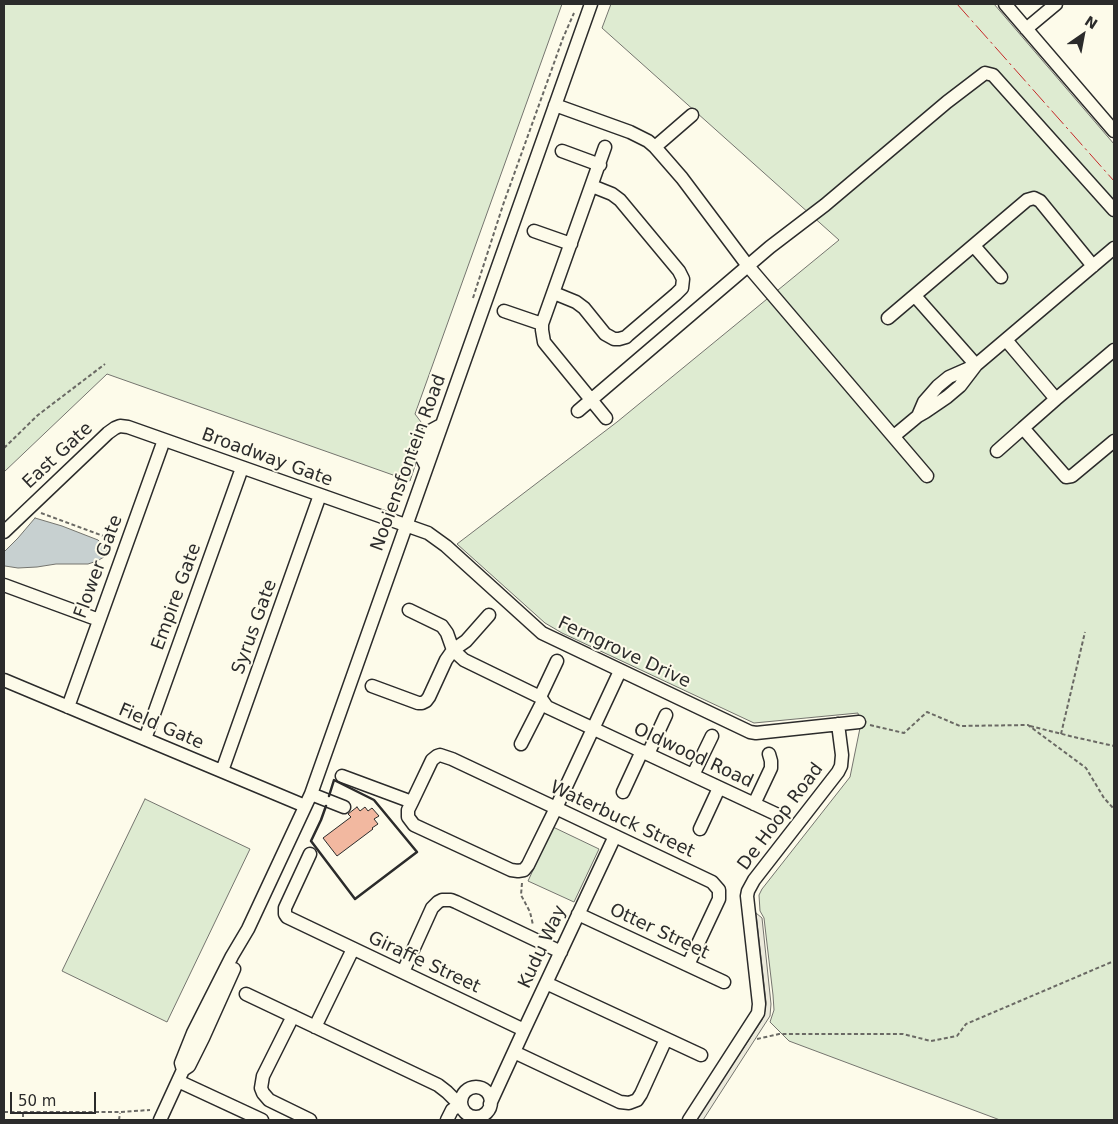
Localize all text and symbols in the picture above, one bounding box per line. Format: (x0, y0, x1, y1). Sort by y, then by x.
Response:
north arrow (1058, 10, 1108, 60)
text: N (1082, 13, 1100, 32)
street label: Nooiensfontein Road (367, 372, 451, 554)
street label: East Gate (19, 418, 97, 494)
street label: Broadway Gate (198, 424, 336, 492)
street label: Flower Gate (70, 512, 128, 622)
street label: Empire Gate (148, 541, 206, 653)
street label: Syrus Gate (228, 577, 282, 677)
street label: Ferngrove Drive (554, 613, 694, 693)
street label: Field Gate (115, 699, 207, 755)
street label: Oldwood Road (630, 719, 756, 793)
street label: De Hoop Road (734, 759, 828, 875)
street label: Waterbuck Street (546, 777, 698, 863)
street label: Otter Street (606, 900, 712, 964)
street label: Kudu Way (514, 902, 572, 992)
street label: Giraffe Street (364, 928, 484, 998)
scale bar (12, 1082, 99, 1114)
text: 50 m (18, 1092, 56, 1110)

